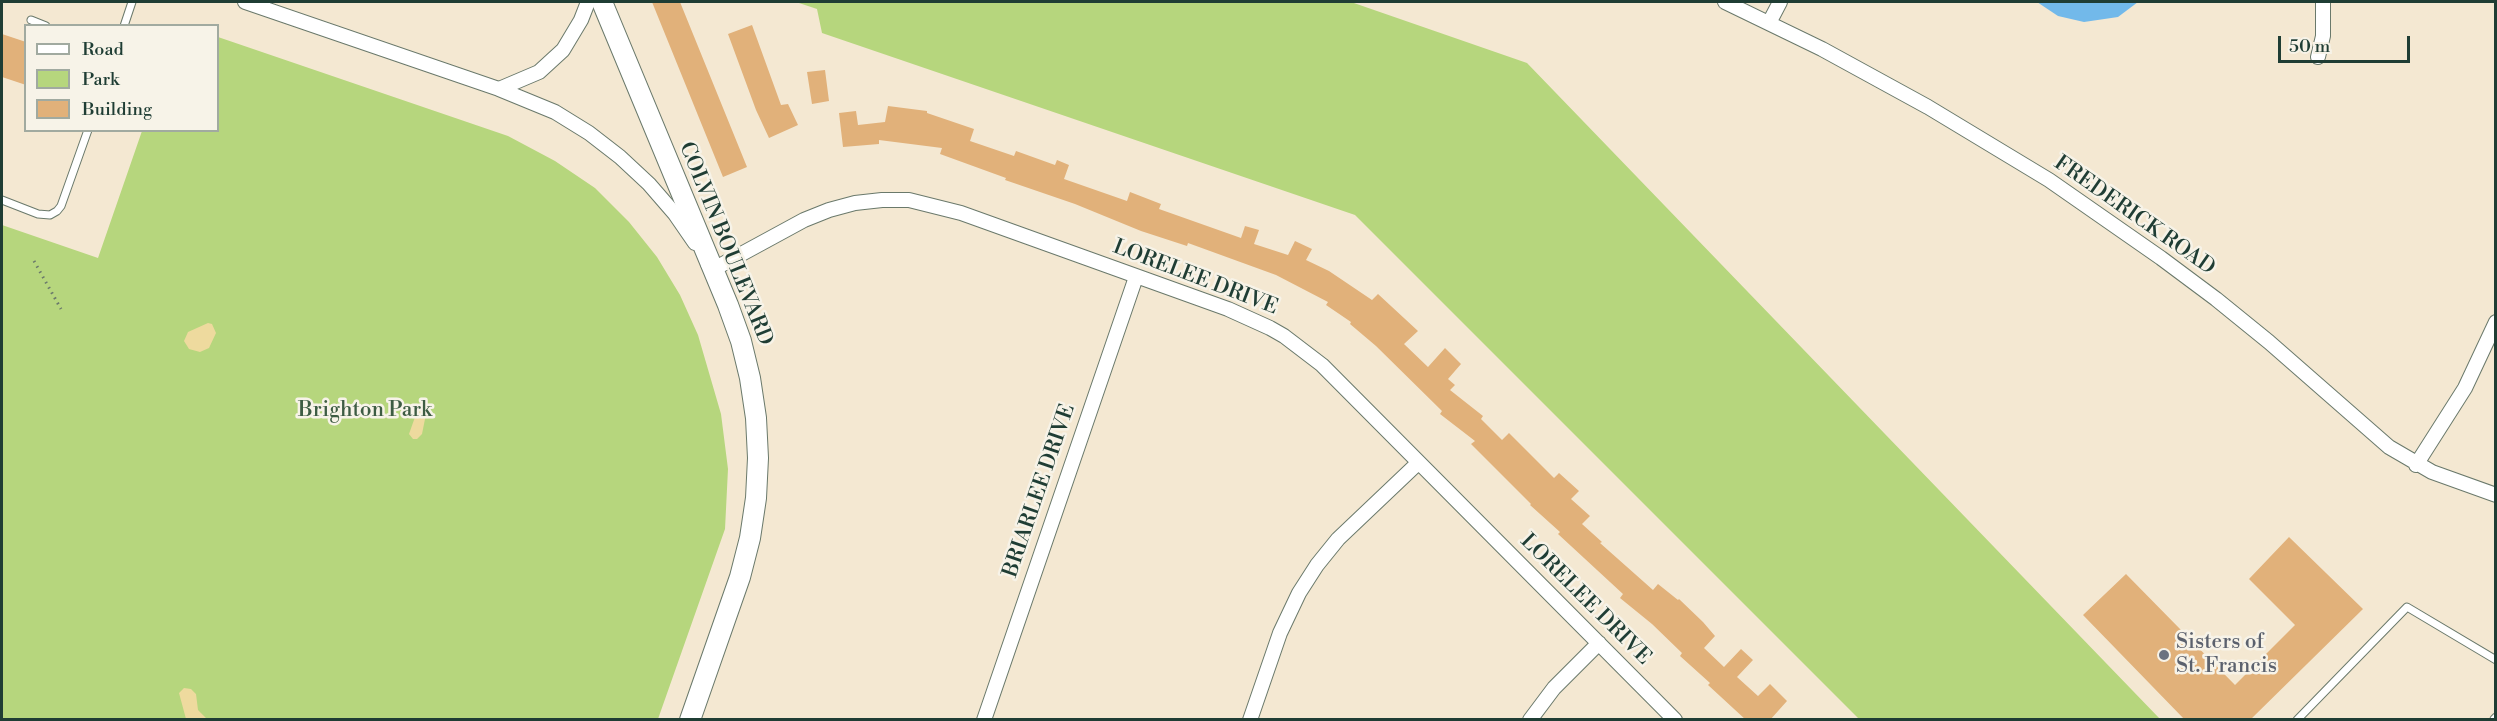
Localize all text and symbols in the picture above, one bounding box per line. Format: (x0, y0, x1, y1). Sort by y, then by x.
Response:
legend (24, 24, 219, 132)
scale bar (2281, 24, 2413, 62)
text: 50 m (2289, 35, 2330, 58)
text: Road (82, 38, 124, 61)
text: Park (82, 68, 119, 91)
text: Building (82, 98, 152, 121)
street label: COLVIN BOULEVARD (673, 139, 777, 349)
street label: FREDERICK ROAD (2049, 151, 2219, 281)
street label: LORELEE DRIVE (1109, 235, 1281, 321)
park label: Brighton Park (298, 398, 432, 424)
street label: BRIARLEE DRIVE (999, 401, 1081, 581)
street label: LORELEE DRIVE (1514, 529, 1656, 671)
place label: Sisters of St. Francis (2176, 630, 2277, 680)
marker: Sisters of St. Francis (2157, 648, 2171, 662)

